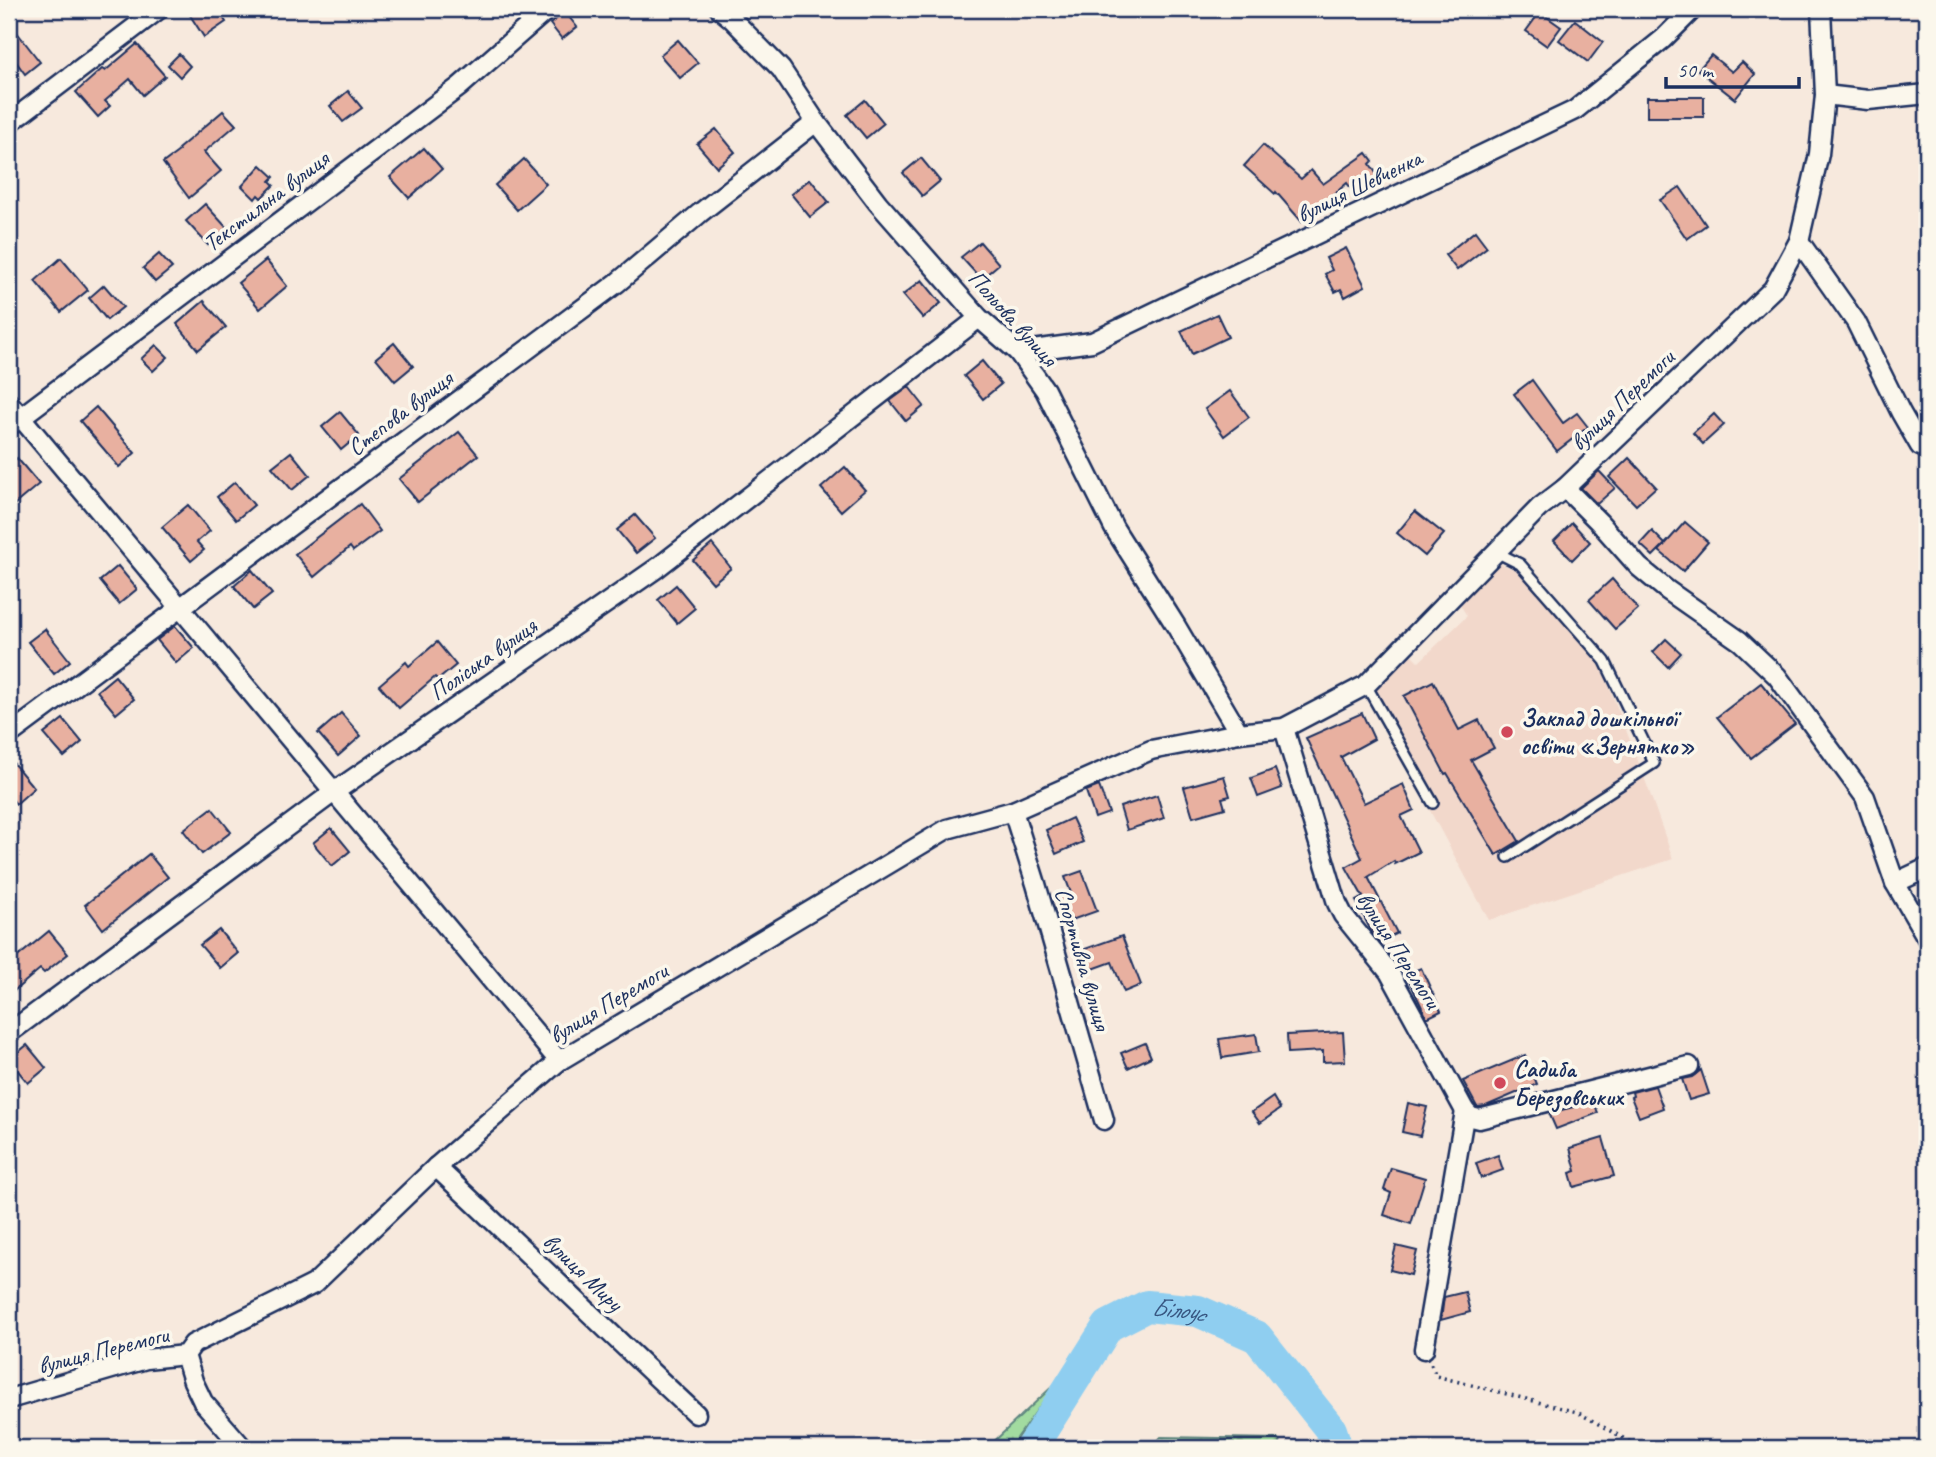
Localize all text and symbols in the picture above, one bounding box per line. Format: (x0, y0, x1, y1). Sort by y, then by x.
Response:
scale bar (1666, 46, 1800, 90)
text: 50 m (1677, 57, 1715, 83)
street label: вулиця Шевченка (1291, 142, 1428, 229)
street label: Текстильна вулиця (197, 143, 336, 258)
street label: Польова вулиця (962, 263, 1065, 374)
street label: вулиця Перемоги (1564, 341, 1682, 457)
street label: Степова вулиця (342, 363, 460, 462)
street label: Поліська вулиця (423, 610, 544, 707)
place label: Заклад дошкільної освіти «Зернятко» (1521, 703, 1695, 761)
marker: Заклад дошкільної освіти «Зернятко» (1499, 724, 1515, 740)
street label: Спортивна вулиця (1048, 884, 1118, 1035)
street label: вулиця Перемоги (1350, 886, 1449, 1016)
street label: вулиця Перемоги (543, 955, 675, 1050)
place label: Садиба Березовських (1514, 1054, 1624, 1113)
marker: Садиба Березовських (1492, 1075, 1508, 1091)
street label: вулиця Миру (537, 1227, 631, 1319)
water label: Білоус (1150, 1290, 1214, 1330)
street label: вулиця Перемоги (35, 1319, 173, 1381)

